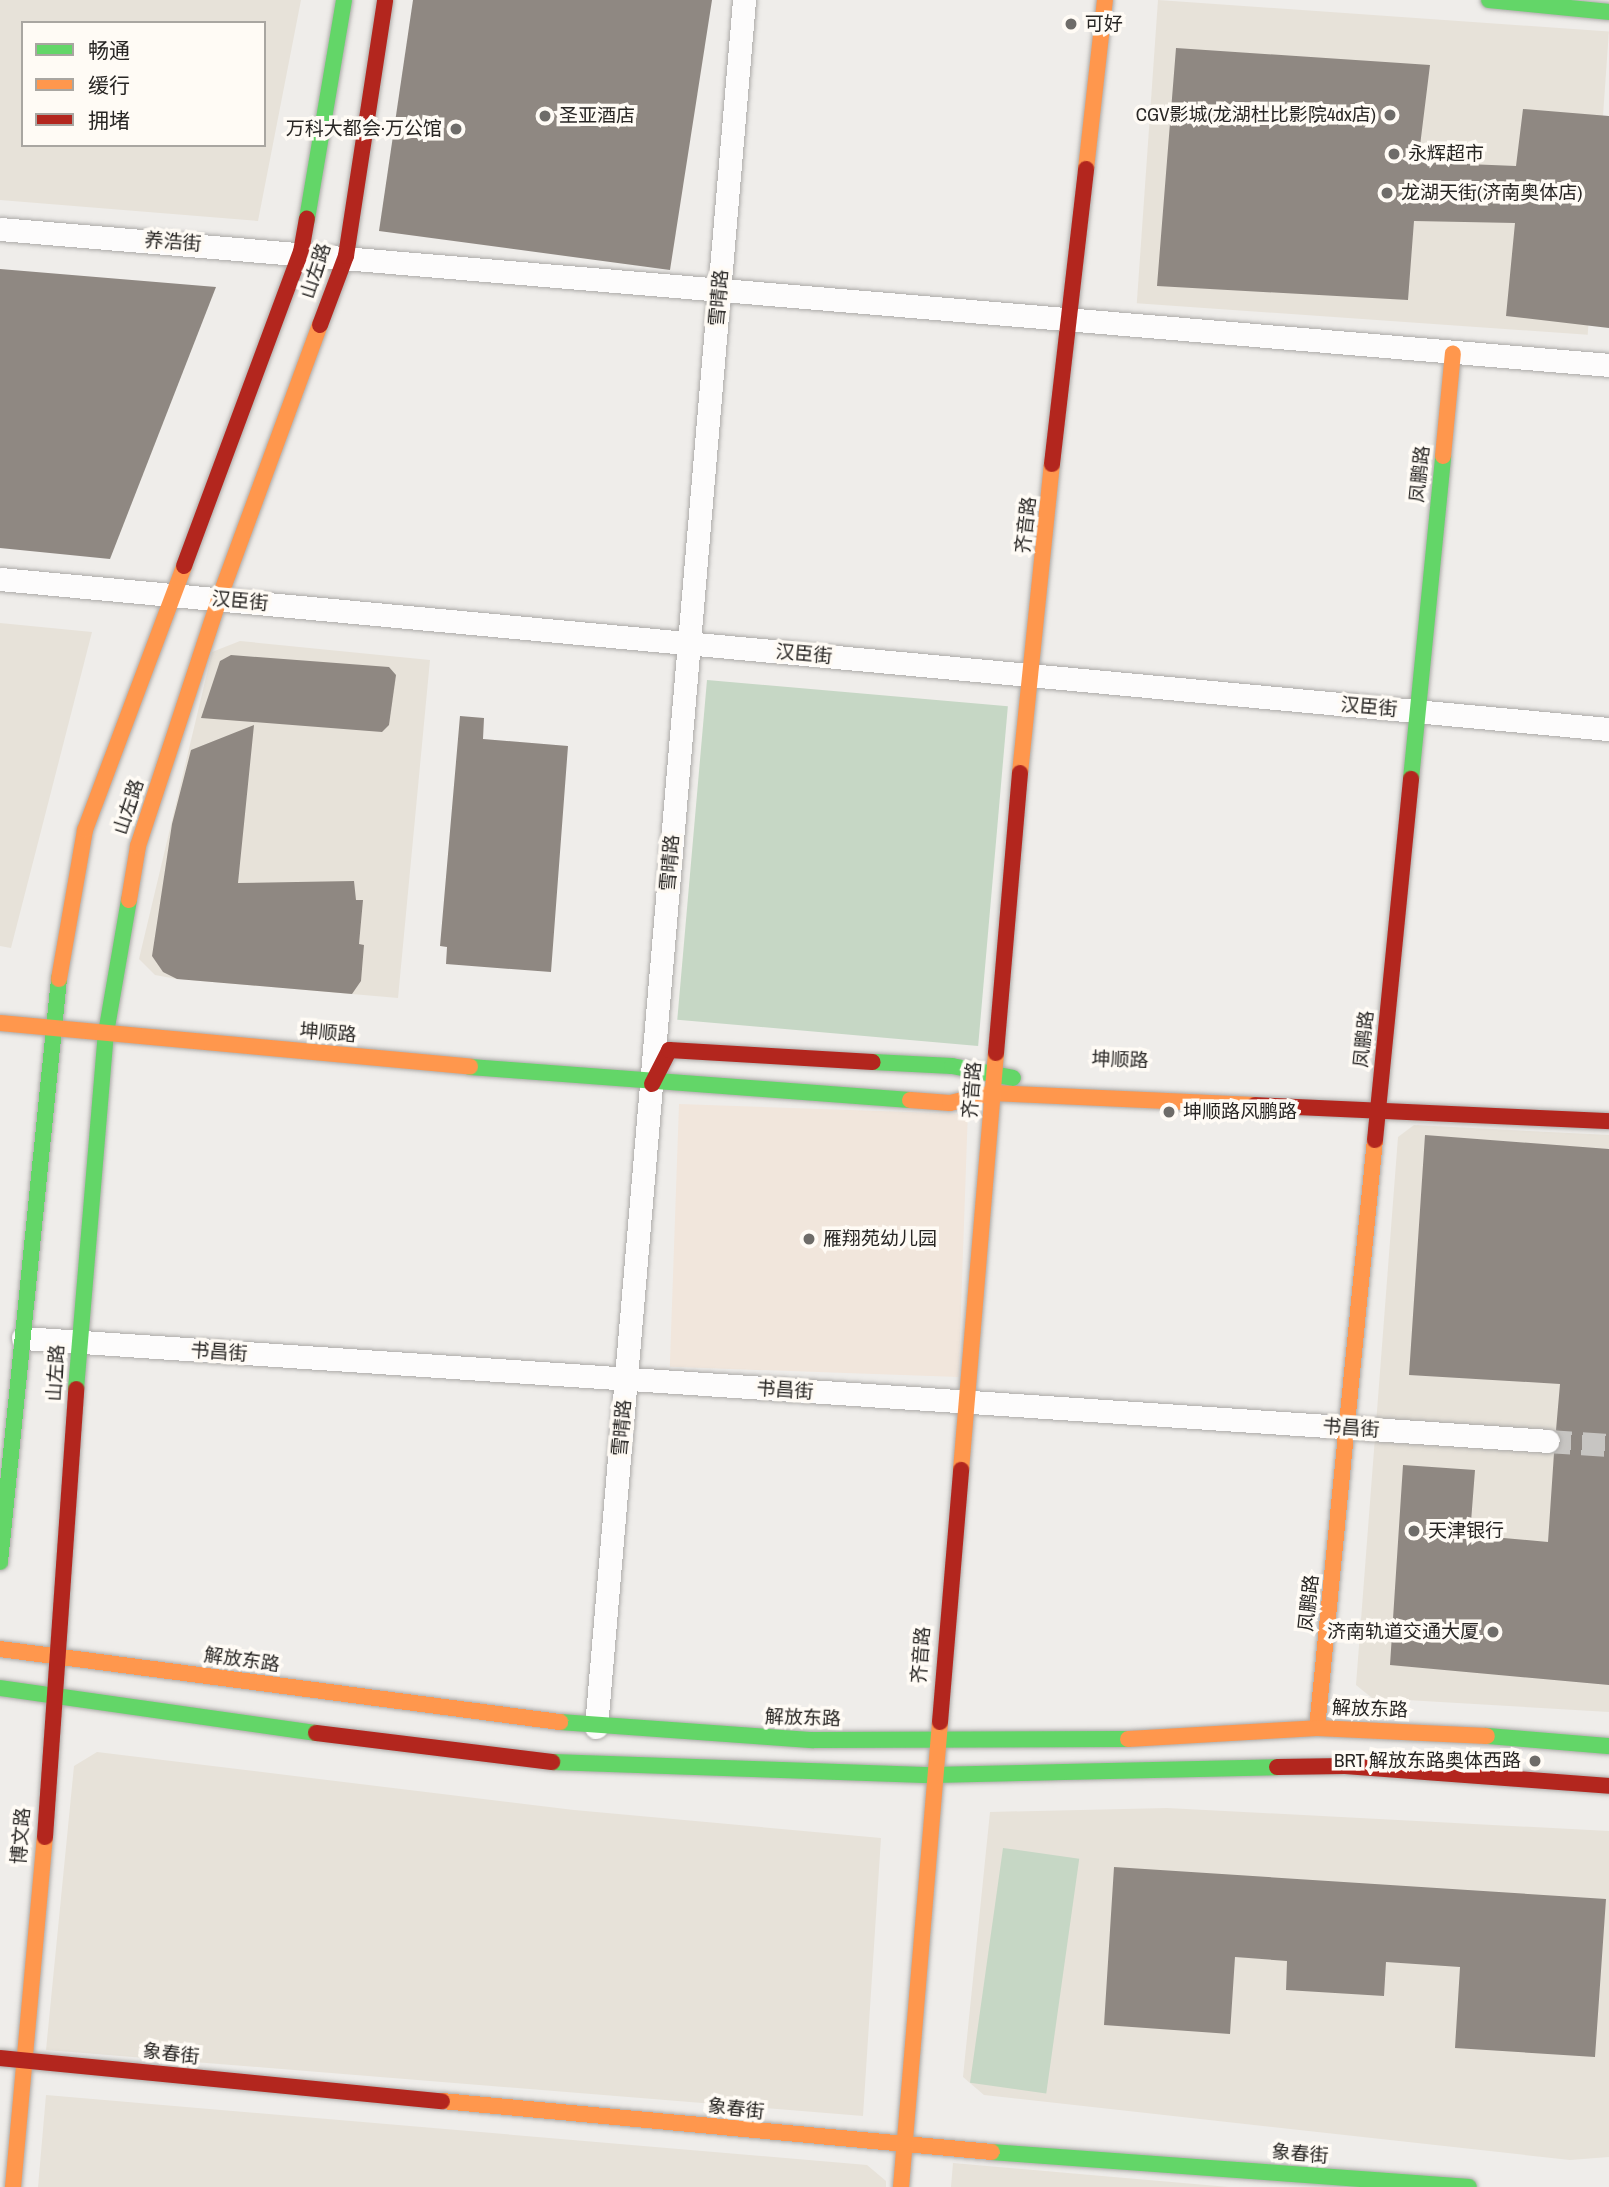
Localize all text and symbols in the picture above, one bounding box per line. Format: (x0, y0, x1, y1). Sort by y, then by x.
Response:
place label: 可好 (1085, 13, 1123, 35)
marker: 可好 (1063, 16, 1079, 32)
legend (21, 21, 266, 147)
text: 畅通 (88, 36, 130, 65)
text: 缓行 (88, 71, 130, 100)
place label: CGV影城(龙湖杜比影院4dx店) (1136, 104, 1376, 126)
place label: 圣亚酒店 (559, 105, 635, 127)
text: 拥堵 (88, 106, 130, 135)
marker: CGV影城(龙湖杜比影院4dx店) (1382, 107, 1398, 123)
marker: 圣亚酒店 (537, 108, 553, 124)
place label: 万科大都会·万公馆 (286, 118, 442, 140)
marker: 万科大都会·万公馆 (448, 121, 464, 137)
place label: 永辉超市 (1408, 143, 1484, 165)
marker: 永辉超市 (1386, 146, 1402, 162)
place label: 龙湖天街(济南奥体店) (1401, 182, 1582, 204)
marker: 龙湖天街(济南奥体店) (1379, 185, 1395, 201)
street label: 养浩街 (144, 229, 202, 255)
street label: 山左路 (296, 240, 336, 302)
street label: 雪晴路 (705, 269, 733, 327)
street label: 凤鹏路 (1406, 444, 1434, 504)
street label: 齐音路 (1011, 495, 1041, 555)
street label: 汉臣街 (211, 587, 269, 615)
street label: 汉臣街 (775, 640, 833, 668)
street label: 汉臣街 (1340, 693, 1398, 721)
street label: 山左路 (109, 776, 149, 838)
street label: 雪晴路 (656, 834, 684, 892)
street label: 凤鹏路 (1350, 1009, 1378, 1069)
street label: 坤顺路 (299, 1019, 357, 1047)
street label: 坤顺路 (1091, 1048, 1149, 1072)
street label: 齐音路 (958, 1061, 986, 1119)
place label: 坤顺路风鹏路 (1183, 1101, 1297, 1123)
marker: 坤顺路风鹏路 (1161, 1104, 1177, 1120)
place label: 雁翔苑幼儿园 (823, 1228, 937, 1250)
marker: 雁翔苑幼儿园 (801, 1231, 817, 1247)
street label: 书昌街 (190, 1339, 248, 1365)
street label: 山左路 (43, 1344, 69, 1402)
street label: 书昌街 (756, 1377, 814, 1403)
street label: 雪晴路 (608, 1399, 636, 1457)
street label: 书昌街 (1322, 1415, 1380, 1441)
place label: 天津银行 (1428, 1520, 1504, 1542)
marker: 天津银行 (1406, 1523, 1422, 1539)
street label: 凤鹏路 (1295, 1573, 1323, 1633)
place label: 济南轨道交通大厦 (1327, 1621, 1479, 1643)
marker: 济南轨道交通大厦 (1485, 1624, 1501, 1640)
street label: 齐音路 (907, 1626, 935, 1684)
street label: 解放东路 (203, 1643, 281, 1677)
street label: 解放东路 (1332, 1696, 1408, 1722)
street label: 解放东路 (765, 1705, 841, 1731)
place label: BRT 解放东路奥体西路 (1334, 1750, 1521, 1772)
marker: BRT 解放东路奥体西路 (1527, 1753, 1543, 1769)
street label: 博文路 (7, 1807, 35, 1865)
street label: 象春街 (141, 2040, 201, 2068)
street label: 象春街 (706, 2095, 766, 2123)
street label: 象春街 (1271, 2141, 1329, 2167)

